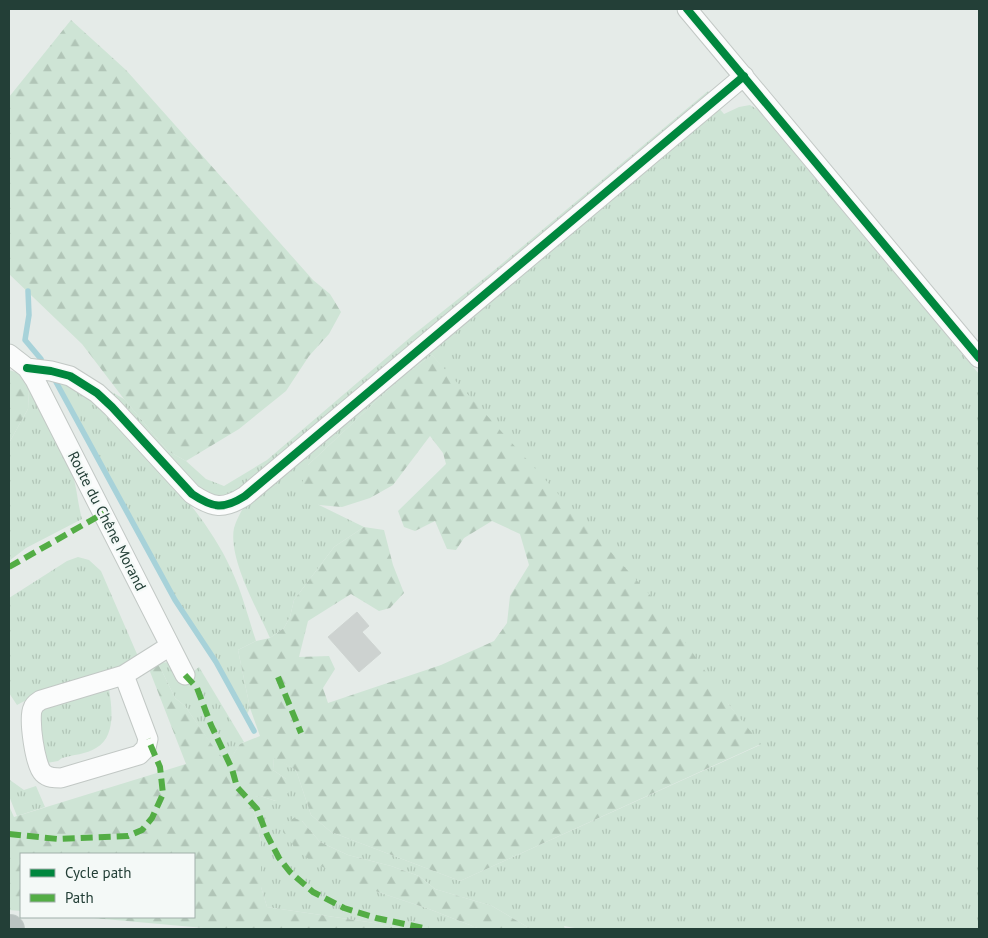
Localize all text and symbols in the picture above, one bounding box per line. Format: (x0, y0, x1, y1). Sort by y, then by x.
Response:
street label: Route du Chêne Morand (64, 448, 151, 594)
legend (20, 853, 195, 918)
text: Cycle path (65, 863, 131, 882)
text: Path (65, 888, 94, 907)

